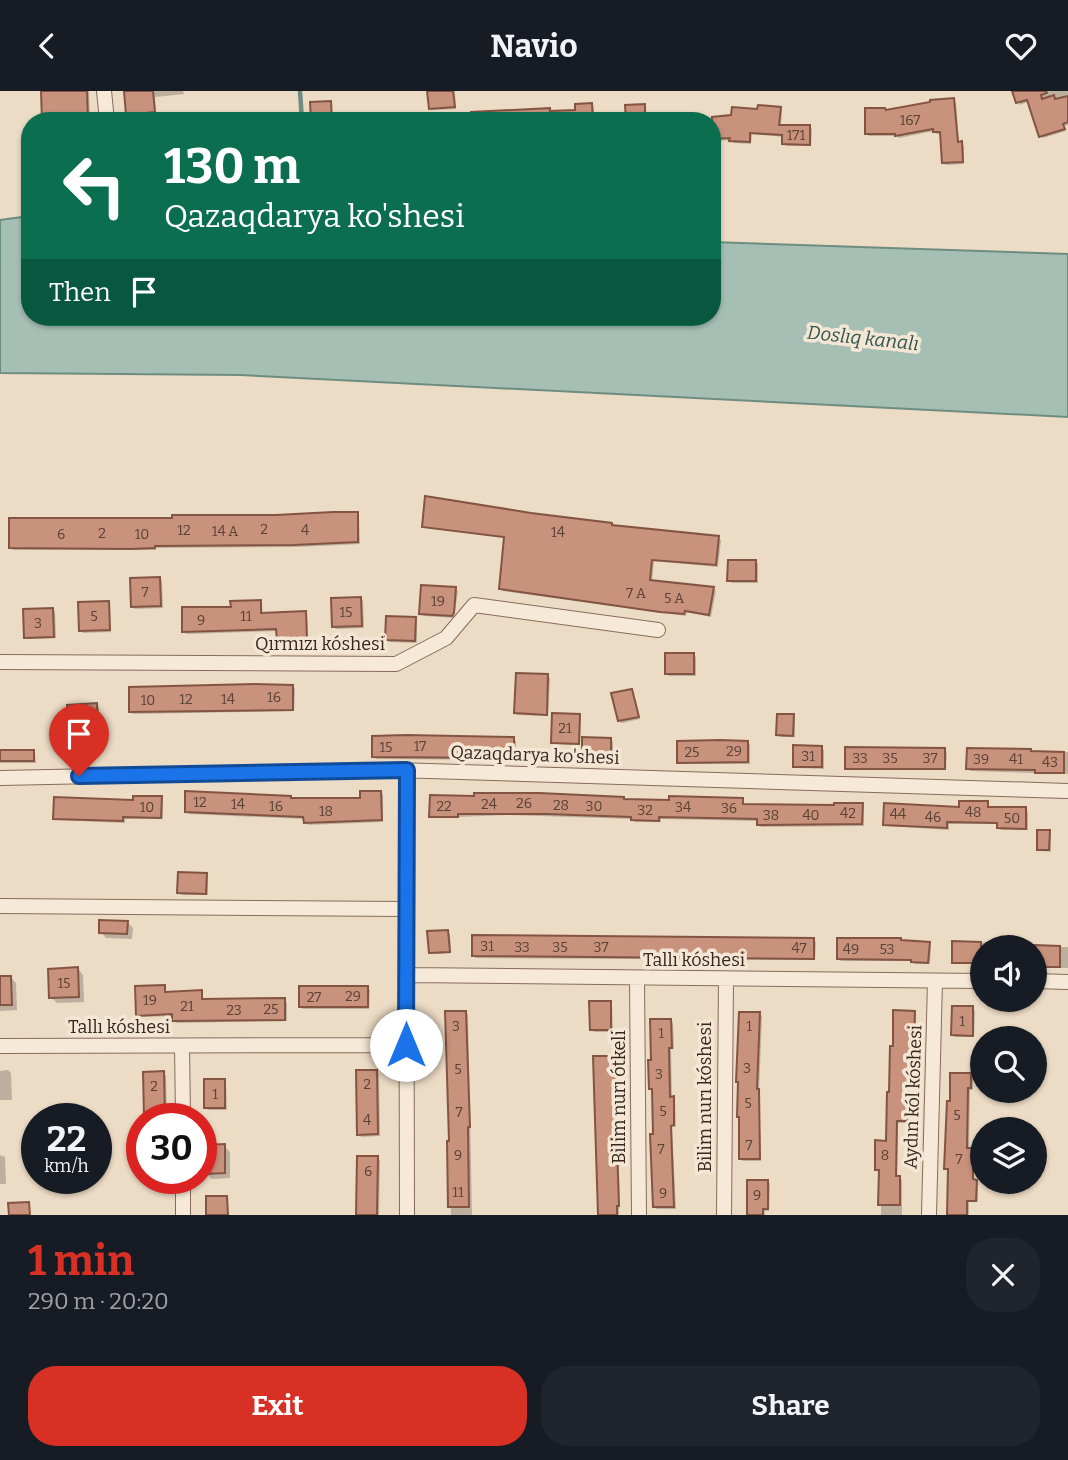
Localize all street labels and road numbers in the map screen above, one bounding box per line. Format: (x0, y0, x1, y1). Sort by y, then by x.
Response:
street label: Qırmızı kóshesi (255, 633, 385, 655)
street label: Qazaqdarya ko'shesi (450, 741, 620, 769)
street label: Tallı kóshesi (643, 949, 745, 971)
street label: Tallı kóshesi (68, 1016, 170, 1038)
street label: Bilim nurı kóshesi (694, 1022, 716, 1172)
street label: Aydın kól kóshesi (899, 1025, 927, 1169)
street label: Bilim nurı ótkeli (608, 1030, 630, 1164)

